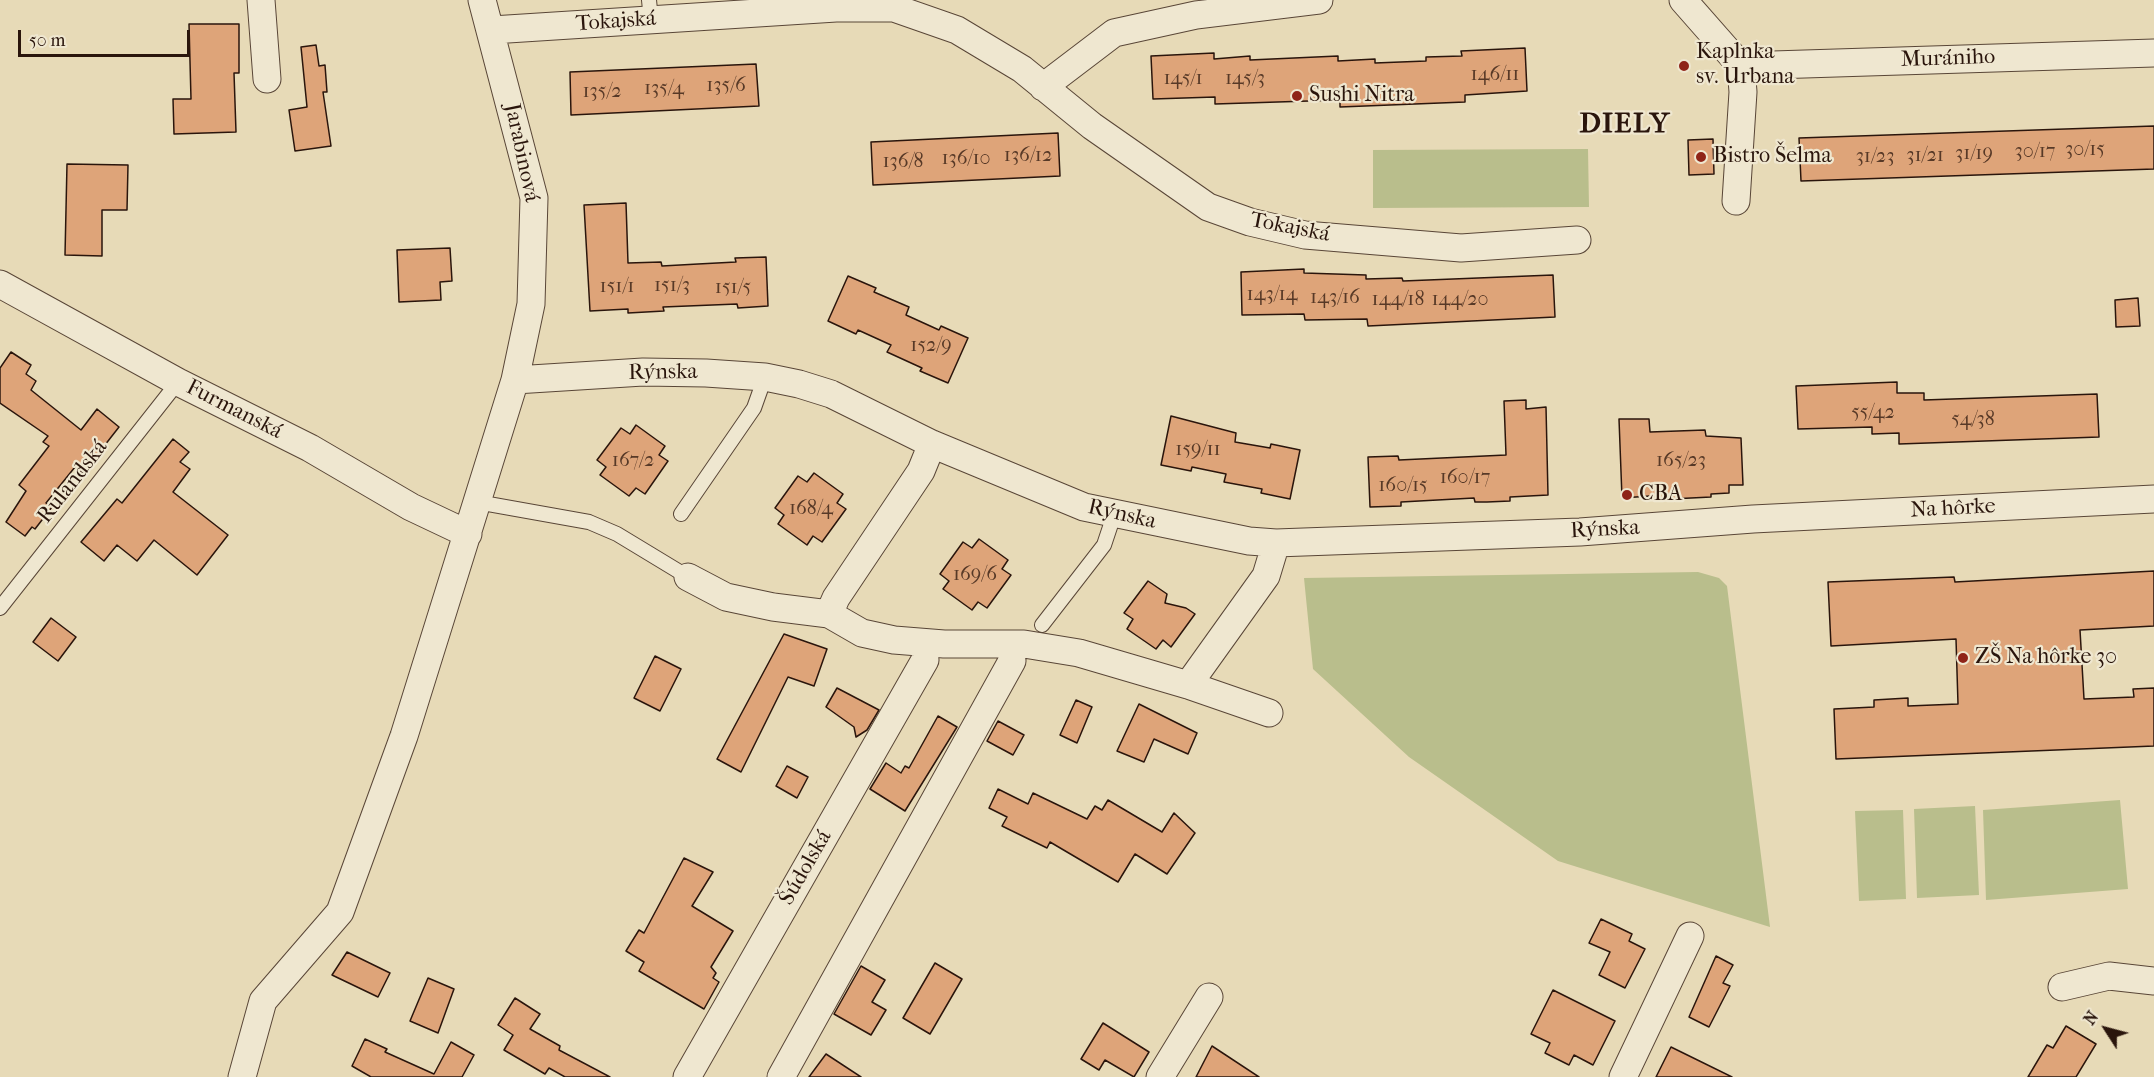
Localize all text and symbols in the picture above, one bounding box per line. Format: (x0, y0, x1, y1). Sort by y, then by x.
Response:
street label: Tokajská (575, 6, 657, 38)
scale bar (21, 18, 194, 56)
text: 50 m (29, 30, 65, 51)
place label: Kaplnka sv. Urbana (1696, 40, 1794, 92)
street label: Murániho (1900, 44, 1996, 74)
marker: Kaplnka sv. Urbana (1677, 59, 1691, 73)
house number: 146/11 (1471, 63, 1519, 87)
house number: 145/1 (1163, 67, 1203, 91)
house number: 145/3 (1225, 67, 1265, 91)
house number: 135/6 (706, 74, 746, 98)
house number: 135/4 (644, 77, 684, 101)
house number: 135/2 (582, 80, 622, 104)
place label: Sushi Nitra (1309, 83, 1415, 109)
marker: Sushi Nitra (1290, 89, 1304, 103)
street label: Jarabinová (498, 101, 544, 205)
district label: DIELY (1579, 108, 1671, 142)
house number: 30/15 (2065, 138, 2105, 162)
house number: 30/17 (2015, 140, 2055, 164)
house number: 31/19 (1955, 142, 1993, 166)
house number: 136/12 (1004, 144, 1052, 168)
place label: Bistro Šelma (1713, 144, 1832, 170)
house number: 31/21 (1906, 144, 1944, 168)
house number: 31/23 (1856, 145, 1894, 169)
house number: 136/10 (941, 147, 991, 171)
house number: 136/8 (882, 150, 924, 174)
marker: Bistro Šelma (1694, 150, 1708, 164)
street label: Tokajská (1248, 207, 1332, 249)
house number: 151/3 (654, 274, 690, 298)
house number: 151/1 (600, 275, 634, 299)
house number: 151/5 (715, 276, 751, 300)
house number: 143/14 (1247, 283, 1297, 307)
house number: 143/16 (1310, 286, 1360, 310)
house number: 144/18 (1372, 288, 1424, 312)
house number: 144/20 (1431, 288, 1489, 312)
house number: 152/9 (910, 334, 952, 358)
street label: Rýnska (628, 359, 698, 387)
street label: Furmanská (181, 375, 287, 445)
house number: 55/42 (1851, 401, 1895, 425)
house number: 54/38 (1951, 408, 1995, 432)
street label: Rulandská (32, 435, 114, 529)
house number: 159/11 (1175, 438, 1221, 462)
house number: 167/2 (612, 449, 654, 473)
house number: 165/23 (1656, 449, 1706, 473)
house number: 160/17 (1440, 466, 1490, 490)
house number: 160/15 (1378, 474, 1428, 498)
place label: CBA (1639, 482, 1682, 508)
marker: CBA (1620, 488, 1634, 502)
street label: Rýnska (1085, 494, 1159, 536)
street label: Na hôrke (1910, 494, 1996, 524)
house number: 168/4 (789, 497, 833, 521)
street label: Rýnska (1570, 515, 1640, 545)
house number: 169/6 (953, 563, 997, 587)
place label: ZŠ Na hôrke 30 (1975, 645, 2117, 671)
marker: ZŠ Na hôrke 30 (1956, 651, 1970, 665)
street label: Šúdolská (774, 826, 838, 910)
north arrow (2076, 999, 2136, 1059)
text: N (2080, 1008, 2102, 1029)

